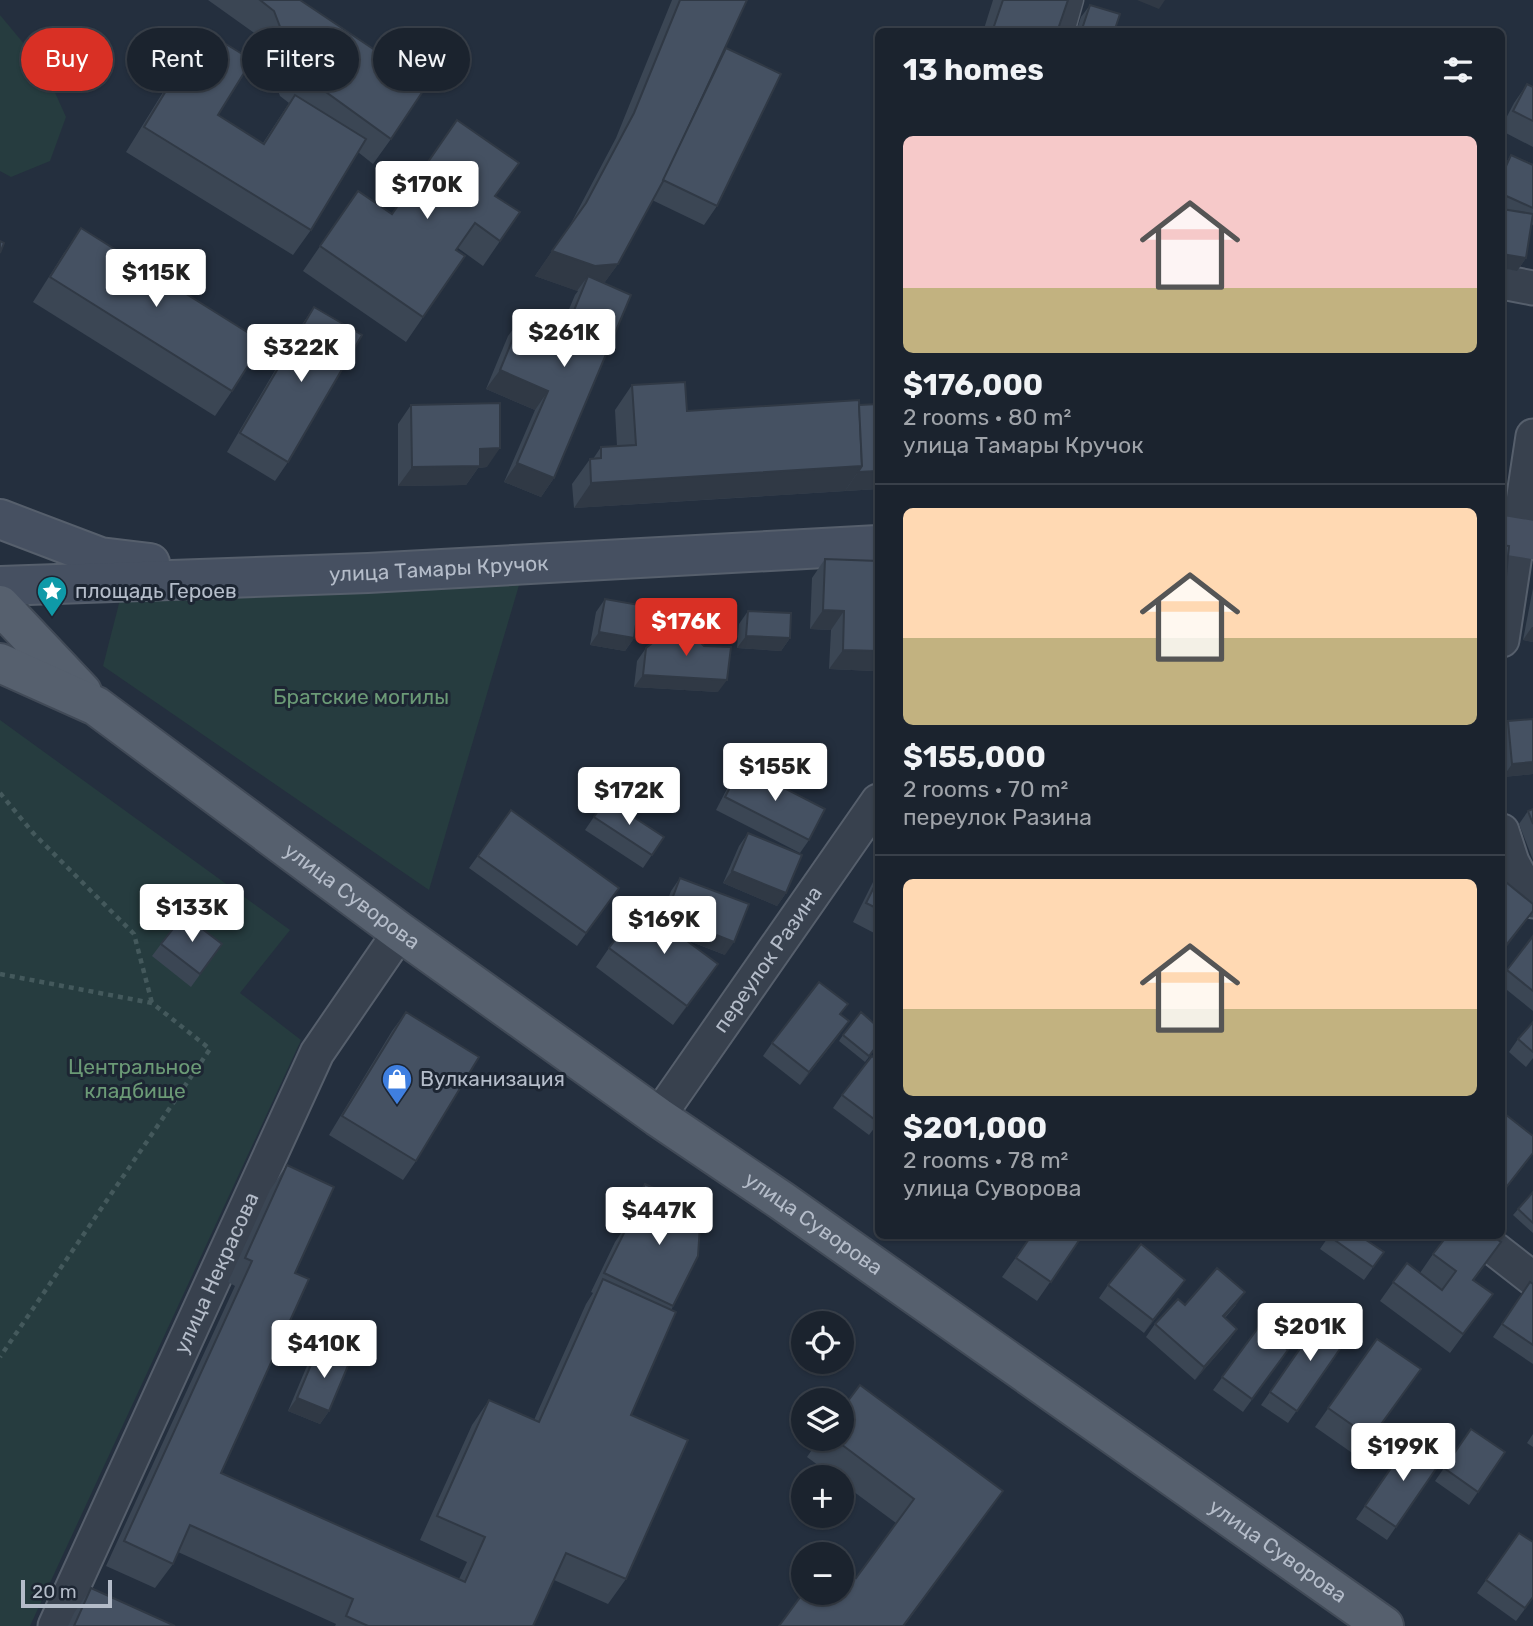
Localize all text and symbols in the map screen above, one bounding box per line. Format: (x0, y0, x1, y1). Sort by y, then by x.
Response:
chip: Buy (21, 28, 113, 91)
chip: Rent (127, 28, 228, 91)
chip: Filters (242, 28, 359, 91)
chip: New (373, 28, 470, 91)
icon: filters (1439, 51, 1477, 89)
text: 13 homes (903, 52, 1044, 88)
pin: $170K (378, 162, 476, 221)
text: $170K (392, 170, 462, 198)
icon: home (1127, 182, 1253, 308)
pin: $115K (107, 250, 205, 309)
text: $115K (122, 258, 190, 286)
pin: $261K (515, 310, 613, 369)
text: $261K (528, 318, 600, 346)
pin: $322K (252, 324, 350, 384)
text: $322K (263, 333, 339, 361)
text: $176,000 (903, 367, 1043, 403)
text: 2 rooms · 80 m² (903, 403, 1071, 431)
text: улица Тамары Кручок (903, 431, 1144, 459)
street label: улица Тамары Кручок (328, 550, 549, 586)
icon: home (1127, 554, 1253, 680)
place icon: площадь Героев (35, 574, 69, 618)
place label: площадь Героев (75, 578, 237, 603)
pin: $176K (637, 598, 735, 658)
text: $176K (651, 607, 721, 635)
park label: Братские могилы (273, 684, 449, 709)
text: $155,000 (903, 739, 1046, 775)
pin: $155K (726, 744, 824, 803)
text: $155K (739, 752, 811, 780)
pin: $172K (580, 768, 678, 827)
text: 2 rooms · 70 m² (903, 775, 1068, 803)
text: $172K (594, 776, 664, 804)
text: переулок Разина (903, 803, 1092, 831)
street label: улица Суворова (279, 837, 425, 954)
street label: переулок Разина (708, 881, 827, 1037)
pin: $133K (143, 884, 241, 944)
text: $133K (156, 893, 228, 921)
pin: $169K (615, 897, 713, 956)
text: $169K (628, 905, 700, 933)
icon: home (1127, 925, 1253, 1051)
park label: Центральное кладбище (68, 1054, 202, 1103)
shop icon: Вулканизация (380, 1062, 414, 1106)
place label: Вулканизация (420, 1066, 565, 1091)
text: $201,000 (903, 1110, 1047, 1146)
text: 2 rooms · 78 m² (903, 1146, 1068, 1174)
street label: улица Суворова (740, 1166, 888, 1280)
text: улица Суворова (903, 1174, 1081, 1202)
street label: улица Некрасова (168, 1188, 264, 1358)
pin: $447K (610, 1188, 708, 1247)
text: $447K (622, 1196, 696, 1224)
pin: $201K (1261, 1304, 1359, 1363)
map controls (791, 1311, 854, 1605)
button: locate (791, 1311, 854, 1374)
text: $201K (1274, 1312, 1346, 1340)
pin: $410K (275, 1320, 373, 1380)
text: $410K (288, 1329, 360, 1357)
button: layers (791, 1388, 854, 1451)
pin: $199K (1354, 1424, 1452, 1483)
text: $199K (1367, 1432, 1439, 1460)
button: + (791, 1465, 854, 1528)
street label: улица Суворова (1204, 1493, 1352, 1608)
button: − (791, 1542, 854, 1605)
scale bar (21, 1577, 112, 1609)
text: 20 m (32, 1580, 77, 1603)

